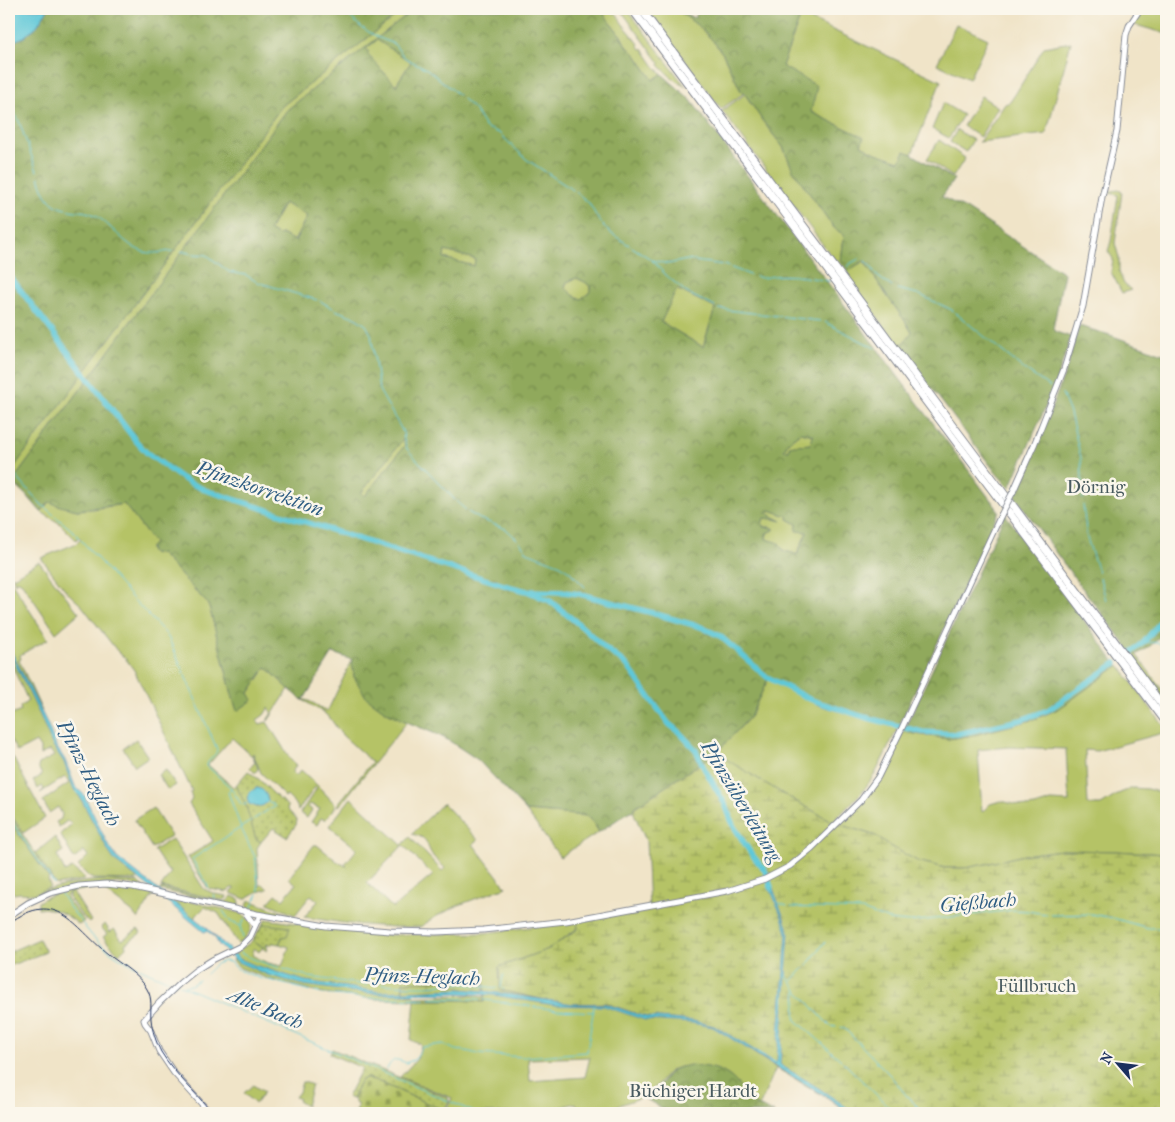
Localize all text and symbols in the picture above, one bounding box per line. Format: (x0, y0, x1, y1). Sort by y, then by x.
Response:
water label: Pfinzkorrektion (192, 456, 327, 521)
park label: Dörnig (1067, 476, 1126, 498)
water label: Pfinz-Heglach (51, 715, 125, 830)
water label: Pfinzüberleitung (696, 735, 788, 867)
water label: Gießbach (939, 888, 1017, 917)
water label: Pfinz-Heglach (362, 963, 480, 990)
park label: Füllbruch (998, 975, 1077, 997)
water label: Alte Bach (222, 981, 307, 1034)
north arrow (1092, 1040, 1142, 1090)
text: N (1097, 1049, 1117, 1067)
park label: Büchiger Hardt (629, 1080, 757, 1102)

